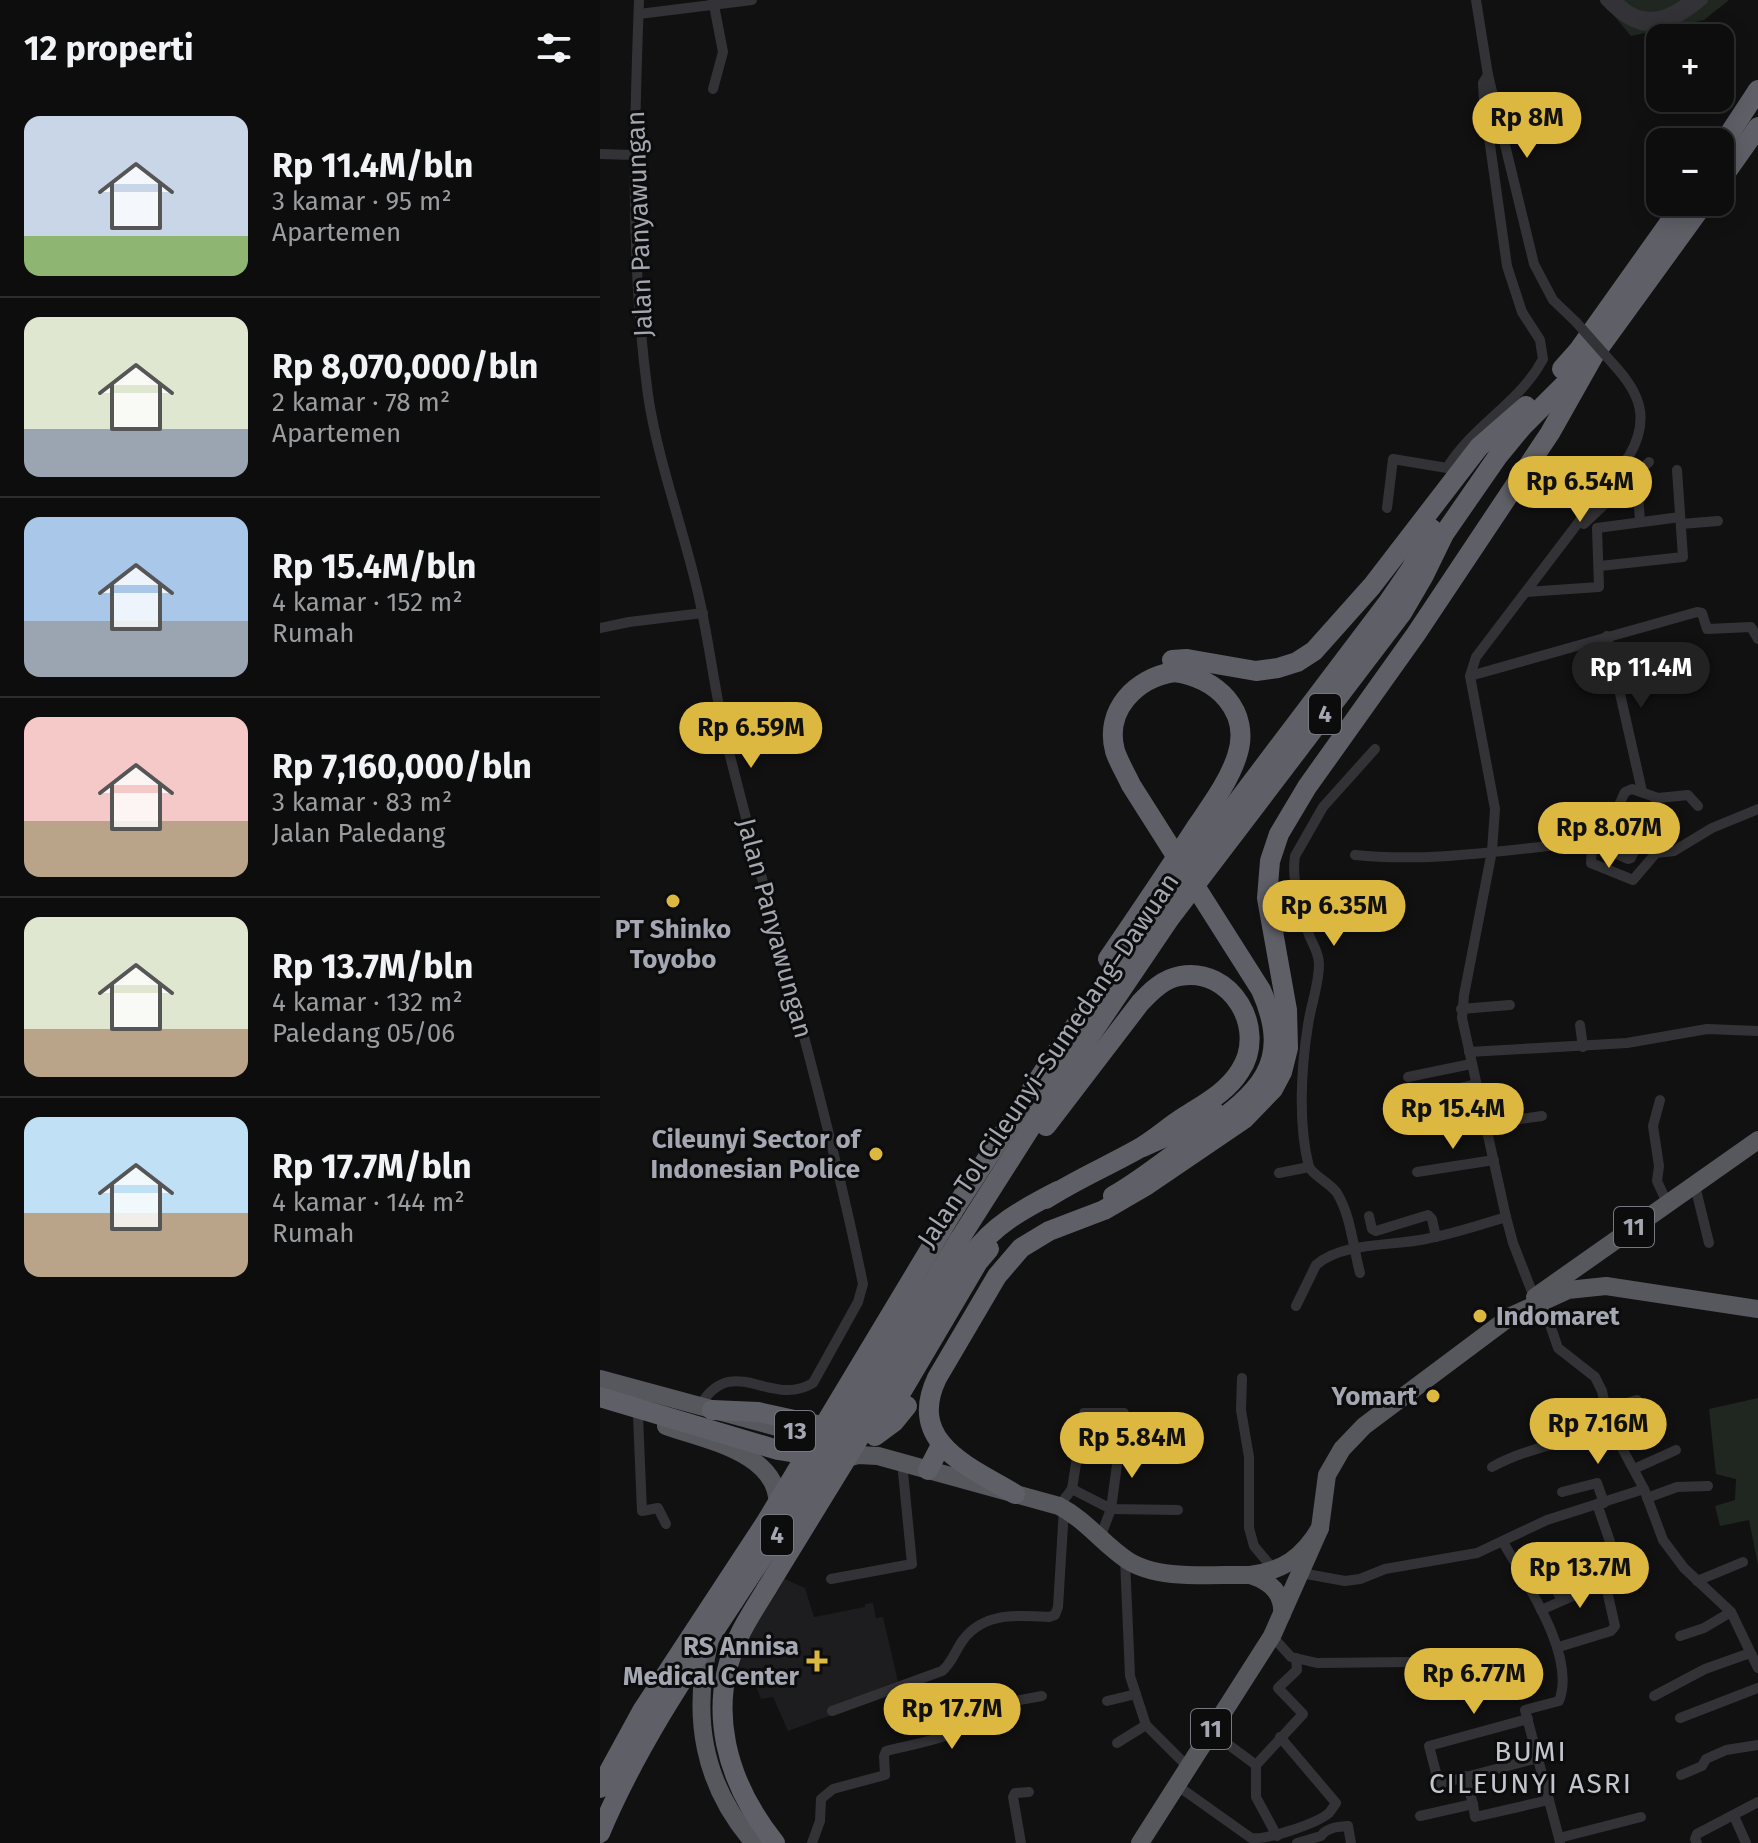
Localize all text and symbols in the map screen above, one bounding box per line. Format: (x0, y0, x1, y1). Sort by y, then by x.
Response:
map controls (1646, 24, 1734, 216)
button: + (1646, 24, 1734, 112)
icon: filters (532, 26, 576, 70)
text: 12 properti (24, 28, 194, 69)
pin: Rp 8M (1471, 92, 1583, 160)
text: Rp 8M (1490, 102, 1564, 133)
street label: Jalan Panyawungan (620, 110, 659, 338)
button: − (1646, 128, 1734, 216)
text: Rp 11.4M/bln (272, 145, 473, 186)
icon: home (88, 148, 184, 244)
text: 3 kamar · 95 m² (272, 186, 452, 217)
text: Apartemen (272, 217, 401, 248)
text: Rp 8,070,000/bln (272, 346, 538, 387)
icon: home (88, 349, 184, 445)
text: 2 kamar · 78 m² (272, 387, 450, 418)
text: Apartemen (272, 418, 401, 449)
pin: Rp 6.54M (1497, 456, 1663, 524)
text: Rp 6.54M (1526, 466, 1634, 497)
text: Rp 15.4M/bln (272, 546, 476, 587)
icon: home (88, 549, 184, 645)
text: 4 kamar · 152 m² (272, 587, 463, 618)
text: Rumah (272, 618, 355, 649)
pin: Rp 11.4M (1558, 642, 1724, 710)
text: Rp 11.4M (1590, 652, 1692, 683)
road number: 4 (1309, 694, 1341, 734)
pin: Rp 6.59M (668, 702, 834, 770)
text: Rp 6.59M (697, 712, 805, 743)
text: Rp 7,160,000/bln (272, 746, 532, 787)
icon: home (88, 749, 184, 845)
text: 3 kamar · 83 m² (272, 787, 452, 818)
pin: Rp 8.07M (1526, 802, 1692, 870)
text: Rp 8.07M (1556, 812, 1662, 843)
street label: Jalan Panyawungan (730, 815, 819, 1041)
text: Jalan Paledang (272, 818, 445, 849)
street label: Jalan Tol Cileunyi–Sumedang–Dawuan (911, 867, 1186, 1253)
pin: Rp 6.35M (1251, 880, 1417, 948)
text: Rp 6.35M (1281, 890, 1387, 921)
marker: PT Shinko Toyobo (664, 892, 682, 910)
place label: PT Shinko Toyobo (615, 914, 731, 975)
text: Rp 13.7M/bln (272, 946, 473, 987)
icon: home (88, 949, 184, 1045)
text: 4 kamar · 132 m² (272, 987, 463, 1018)
text: Paledang 05/06 (272, 1018, 455, 1049)
pin: Rp 15.4M (1370, 1083, 1536, 1151)
text: Rp 15.4M (1401, 1093, 1505, 1124)
place label: Cileunyi Sector of Indonesian Police (651, 1124, 863, 1185)
marker: Cileunyi Sector of Indonesian Police (867, 1145, 885, 1163)
text: Rp 17.7M/bln (272, 1146, 472, 1187)
icon: home (88, 1149, 184, 1245)
text: 4 kamar · 144 m² (272, 1187, 465, 1218)
road number: 11 (1614, 1207, 1654, 1247)
text: Rumah (272, 1218, 355, 1249)
place label: Indomaret (1496, 1301, 1621, 1332)
marker: Indomaret (1471, 1307, 1489, 1325)
place label: Yomart (1330, 1381, 1418, 1412)
marker: Yomart (1424, 1387, 1442, 1405)
pin: Rp 7.16M (1515, 1398, 1681, 1466)
text: Rp 7.16M (1548, 1408, 1648, 1439)
road number: 13 (775, 1411, 815, 1451)
pin: Rp 5.84M (1049, 1412, 1215, 1480)
text: Rp 5.84M (1078, 1422, 1186, 1453)
road number: 4 (761, 1515, 793, 1555)
pin: Rp 13.7M (1497, 1542, 1663, 1610)
text: Rp 13.7M (1529, 1552, 1631, 1583)
place label: RS Annisa Medical Center (623, 1631, 800, 1692)
pin: Rp 6.77M (1391, 1648, 1557, 1716)
marker: RS Annisa Medical Center (806, 1650, 828, 1672)
text: Rp 6.77M (1422, 1658, 1526, 1689)
pin: Rp 17.7M (869, 1683, 1035, 1751)
text: Rp 17.7M (902, 1693, 1002, 1724)
road number: 11 (1191, 1709, 1231, 1749)
district label: BUMI CILEUNYI ASRI (1429, 1735, 1633, 1800)

